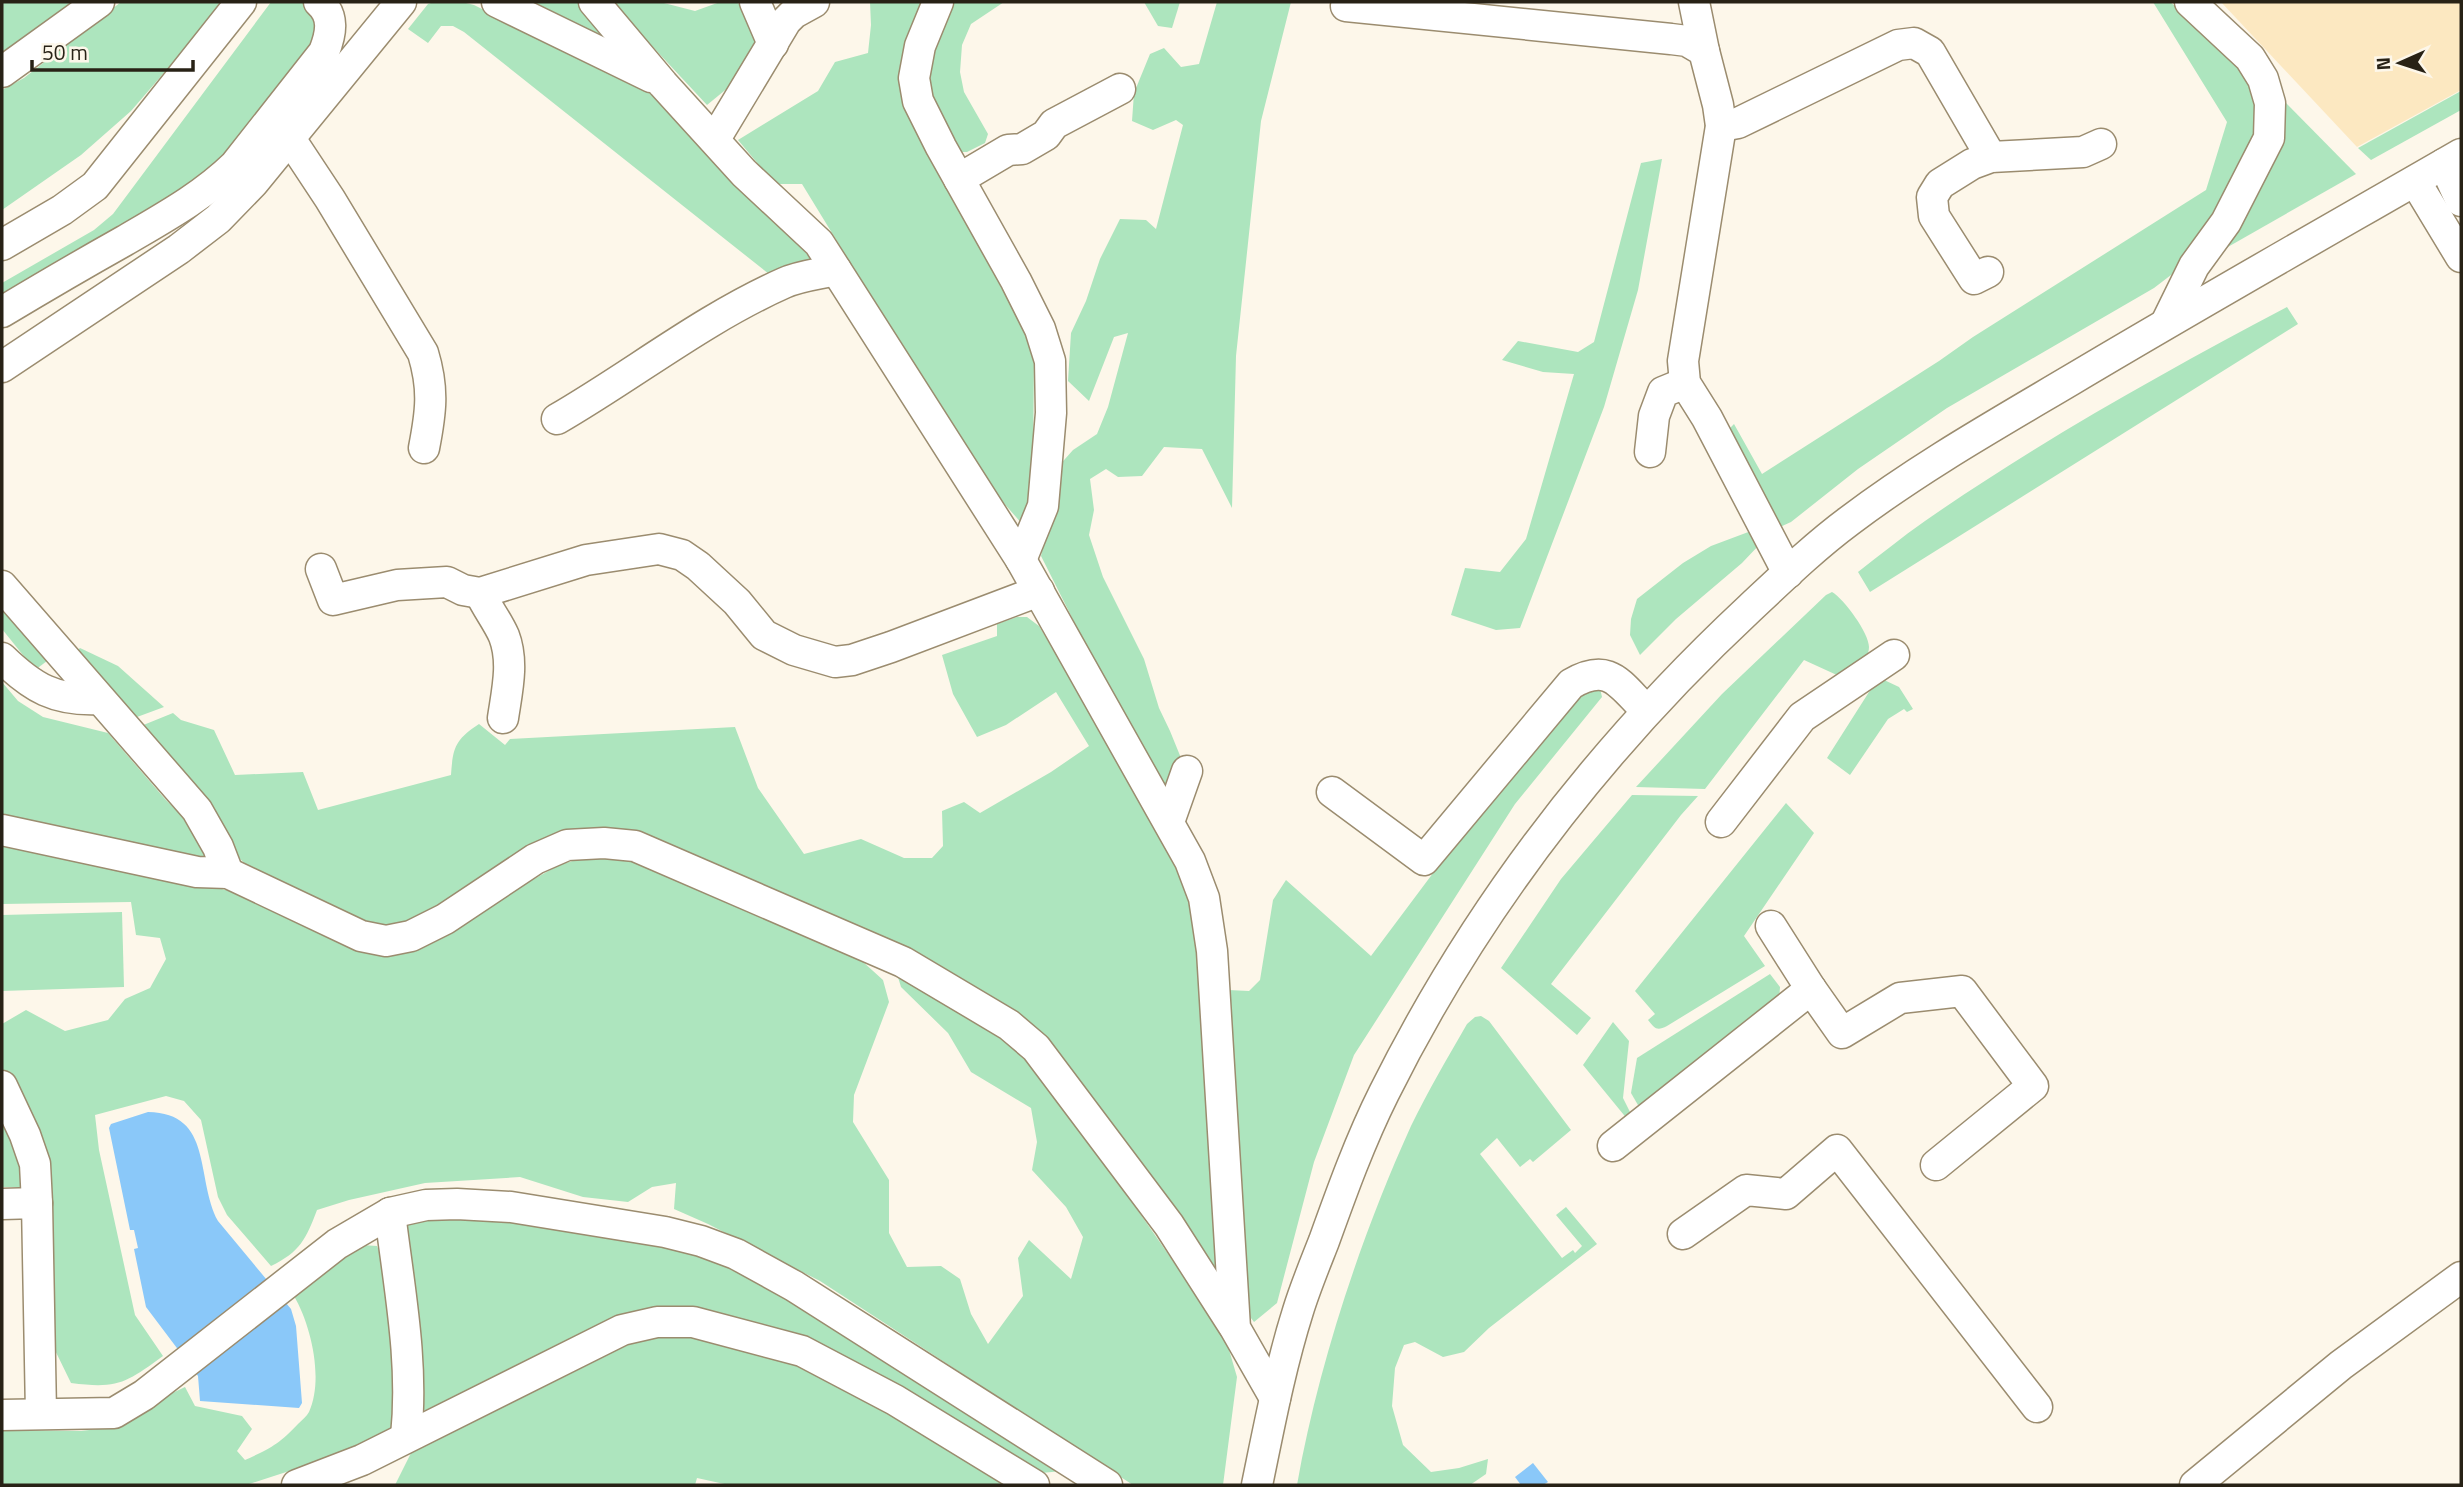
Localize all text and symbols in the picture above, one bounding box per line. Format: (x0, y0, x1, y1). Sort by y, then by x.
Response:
scale bar (32, 28, 192, 72)
north arrow (2365, 28, 2435, 98)
text: 50 m (42, 36, 88, 68)
text: N (2368, 57, 2397, 71)

